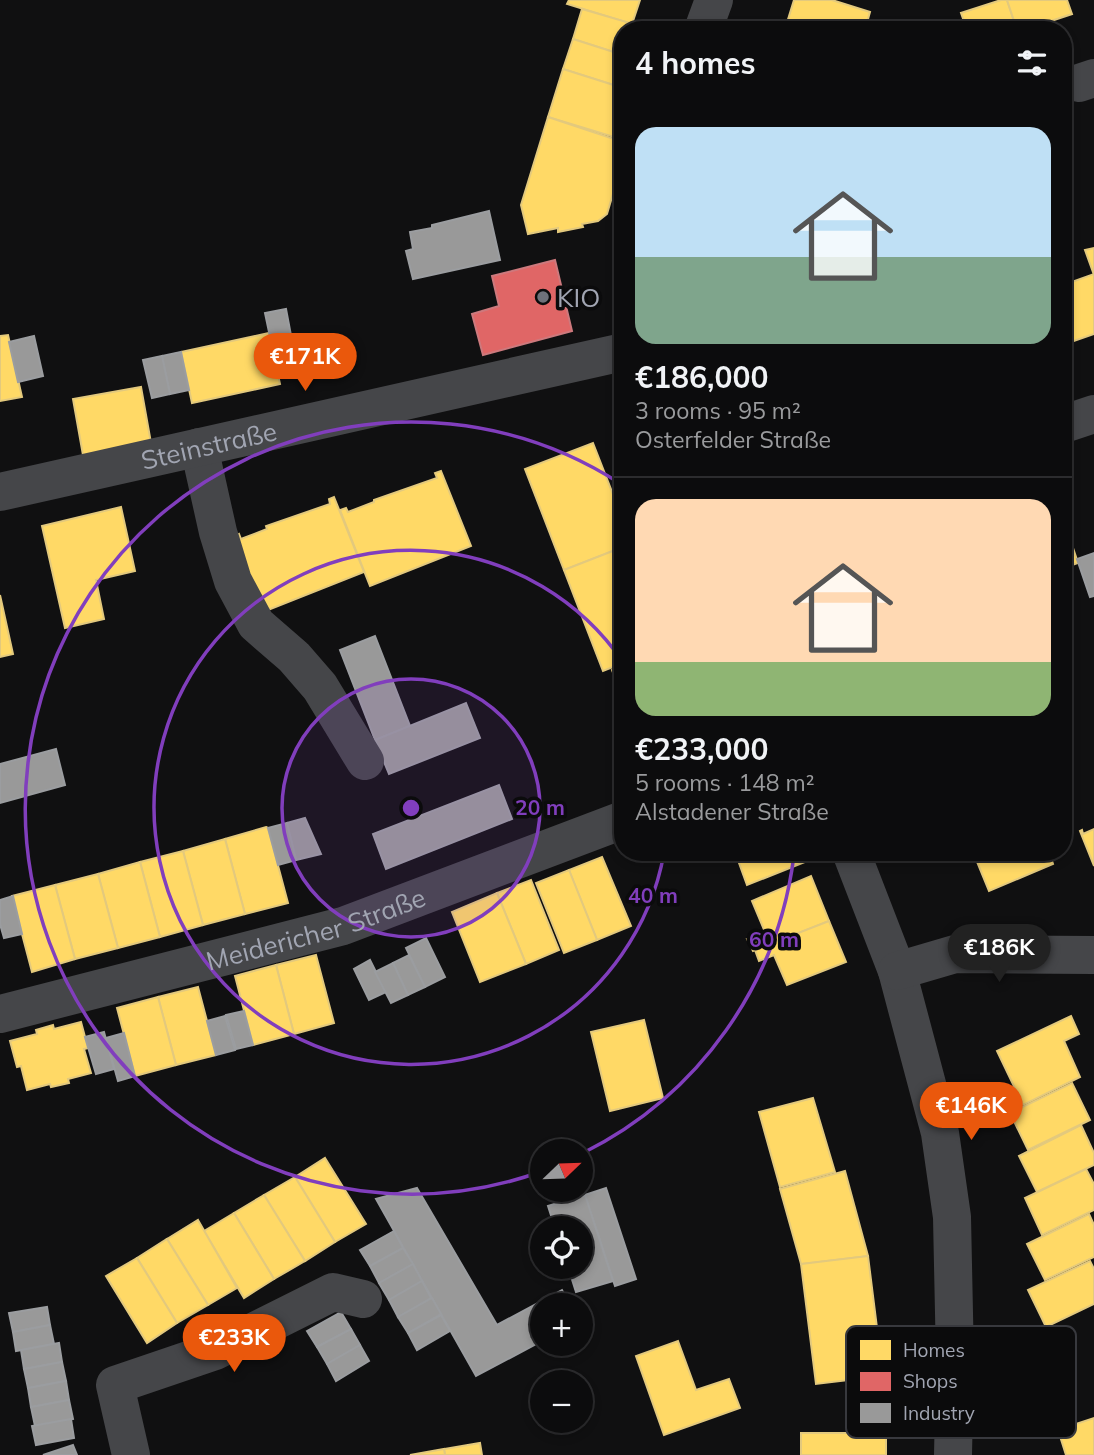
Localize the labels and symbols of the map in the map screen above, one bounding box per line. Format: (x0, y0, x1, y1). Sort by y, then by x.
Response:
place label: KIO (557, 281, 600, 314)
marker: KIO (535, 289, 551, 305)
pin: €171K (256, 334, 354, 393)
street label: Steinstraße (138, 414, 280, 476)
text: 20 m (515, 794, 565, 820)
centre of rings (399, 796, 423, 820)
street label: Meidericher Straße (202, 880, 430, 977)
text: 40 m (628, 882, 678, 908)
pin: €186K (950, 925, 1048, 984)
text: 60 m (749, 926, 799, 952)
pin: €146K (922, 1082, 1020, 1142)
north arrow (530, 1139, 593, 1202)
pin: €233K (185, 1314, 283, 1374)
legend (846, 1326, 1076, 1438)
text: Homes (903, 1338, 965, 1362)
text: Shops (903, 1369, 958, 1393)
text: Industry (903, 1401, 975, 1425)

